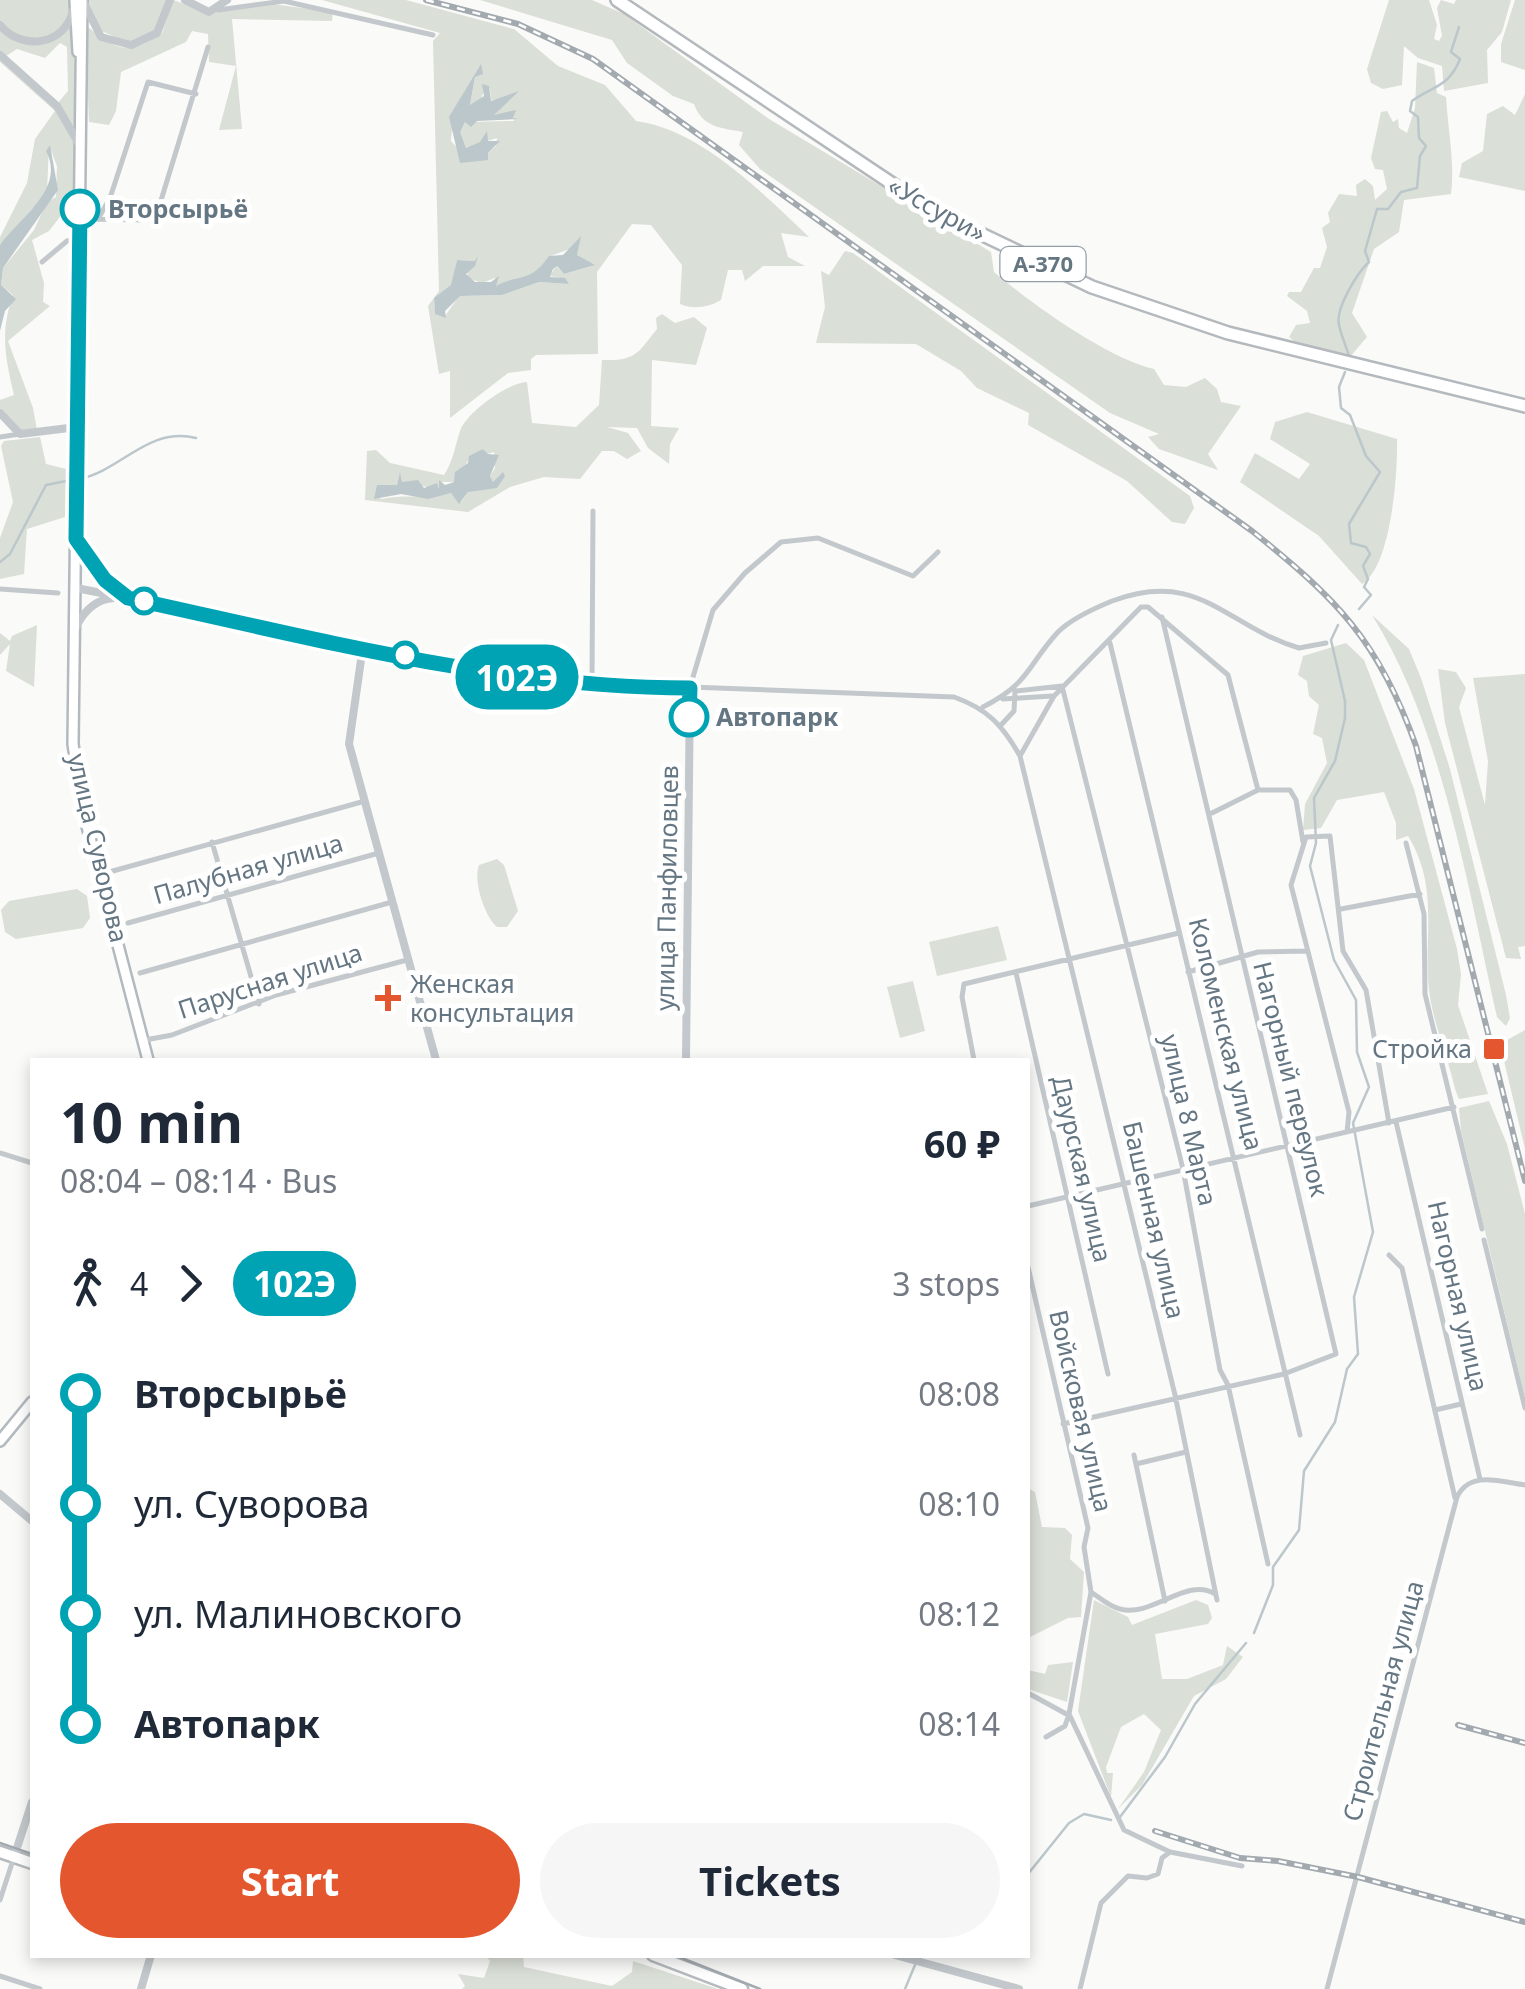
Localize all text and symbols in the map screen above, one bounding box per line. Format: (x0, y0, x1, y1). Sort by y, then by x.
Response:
street label: «Уссури» (882, 167, 993, 249)
marker: Вторсырьё (61, 190, 99, 228)
place label: Вторсырьё (108, 191, 248, 225)
road number: А-370 (1000, 247, 1086, 281)
unlabelled marker (131, 588, 157, 614)
unlabelled marker (392, 642, 418, 668)
line badge: 102Э (447, 644, 587, 710)
text: 102Э (475, 654, 559, 701)
marker: Автопарк (670, 698, 708, 736)
place label: Автопарк (716, 699, 839, 733)
street label: улица Суворова (61, 750, 137, 946)
street label: улица Панфиловцев (647, 765, 685, 1011)
street label: Палубная улица (149, 825, 346, 911)
street label: Коломенская улица (1182, 914, 1272, 1154)
street label: Парусная улица (173, 934, 366, 1026)
street label: Нагорный переулок (1246, 958, 1338, 1200)
place label: Женская консультация (410, 966, 574, 1029)
marker: Женская консультация (375, 985, 401, 1011)
street label: улица 8 Марта (1154, 1031, 1226, 1209)
place label: Стройка (1372, 1031, 1472, 1065)
marker: Стройка (1481, 1036, 1507, 1062)
street label: Даурская улица (1045, 1072, 1121, 1265)
text: 10 min (60, 1084, 243, 1159)
text: 60 ₽ (924, 1117, 1000, 1169)
street label: Башенная улица (1116, 1118, 1194, 1322)
text: 08:04 – 08:14 · Bus (60, 1159, 337, 1202)
street label: Нагорная улица (1421, 1197, 1497, 1394)
icon: walk (60, 1256, 115, 1311)
icon: forward (163, 1256, 218, 1311)
text: 102Э (253, 1260, 336, 1307)
text: 4 (130, 1262, 148, 1305)
text: 3 stops (892, 1262, 1000, 1305)
street label: Войсковая улица (1042, 1306, 1122, 1515)
text: Вторсырьё (134, 1367, 347, 1419)
text: 08:08 (918, 1372, 1000, 1415)
text: ул. Суворова (134, 1477, 370, 1529)
text: 08:10 (918, 1482, 1000, 1525)
street label: Строительная улица (1334, 1577, 1431, 1825)
text: ул. Малиновского (134, 1587, 462, 1639)
text: 08:12 (918, 1592, 1000, 1635)
text: Автопарк (134, 1697, 320, 1749)
text: 08:14 (918, 1702, 1000, 1745)
button: Start (60, 1823, 520, 1938)
button: Tickets (540, 1823, 1000, 1938)

